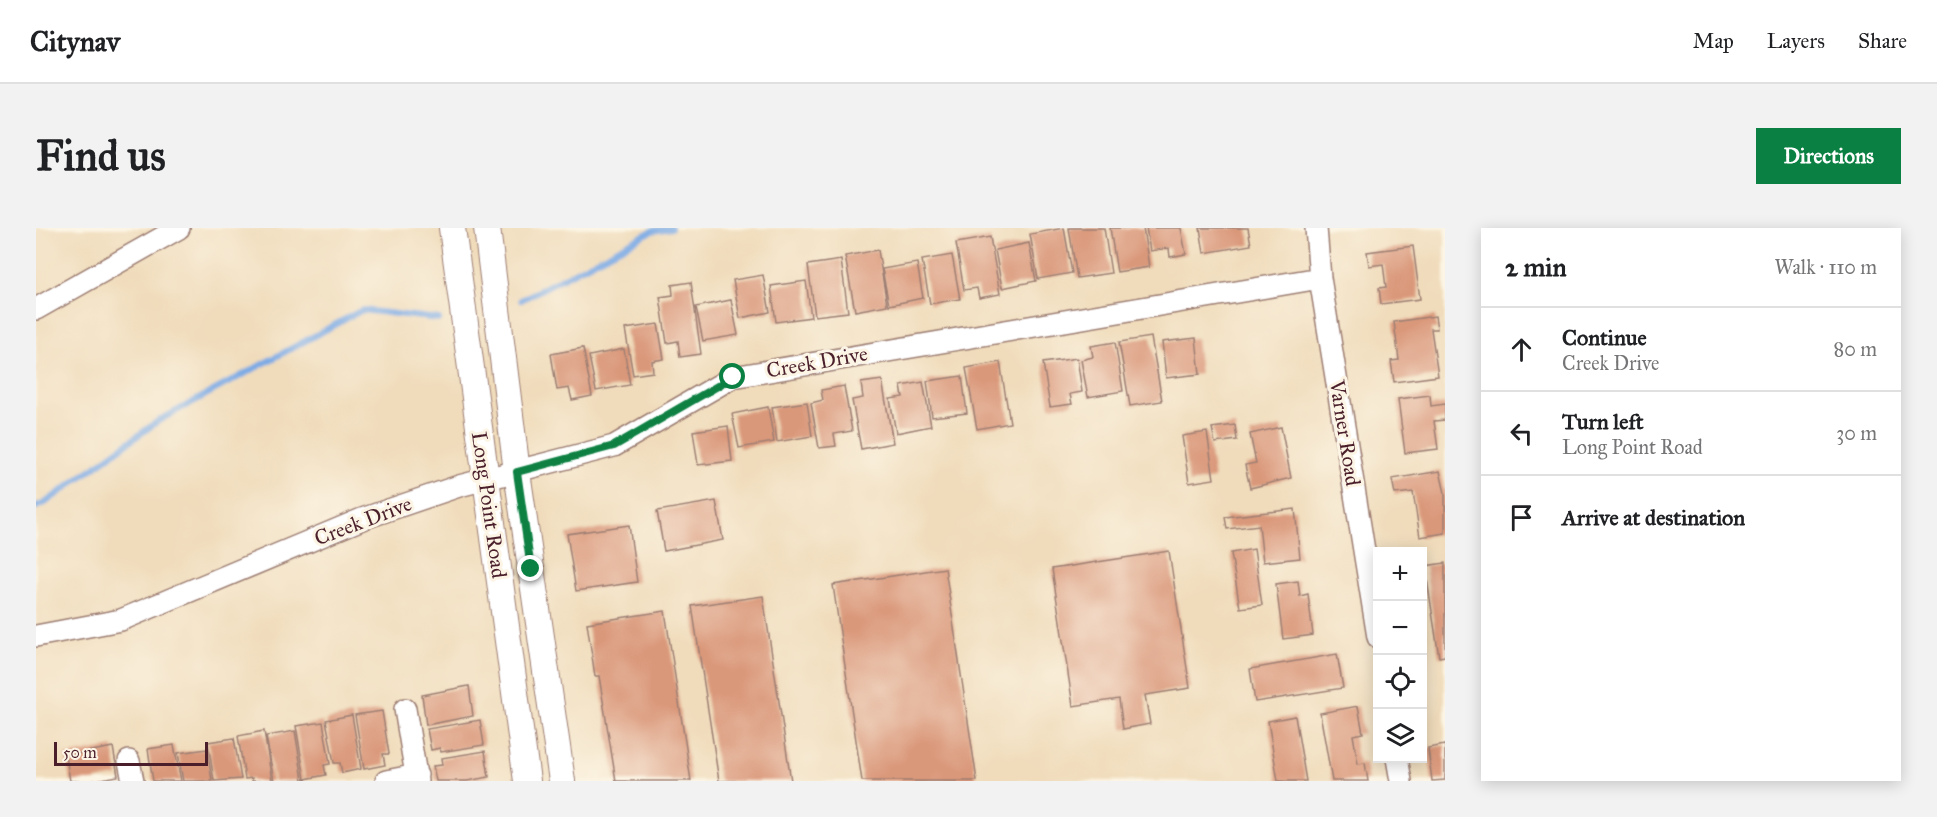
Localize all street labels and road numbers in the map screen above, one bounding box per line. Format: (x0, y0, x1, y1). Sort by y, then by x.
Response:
street label: Creek Drive (764, 340, 870, 384)
street label: Varner Road (1324, 377, 1366, 488)
street label: Long Point Road (466, 430, 512, 581)
street label: Creek Drive (311, 490, 416, 551)

